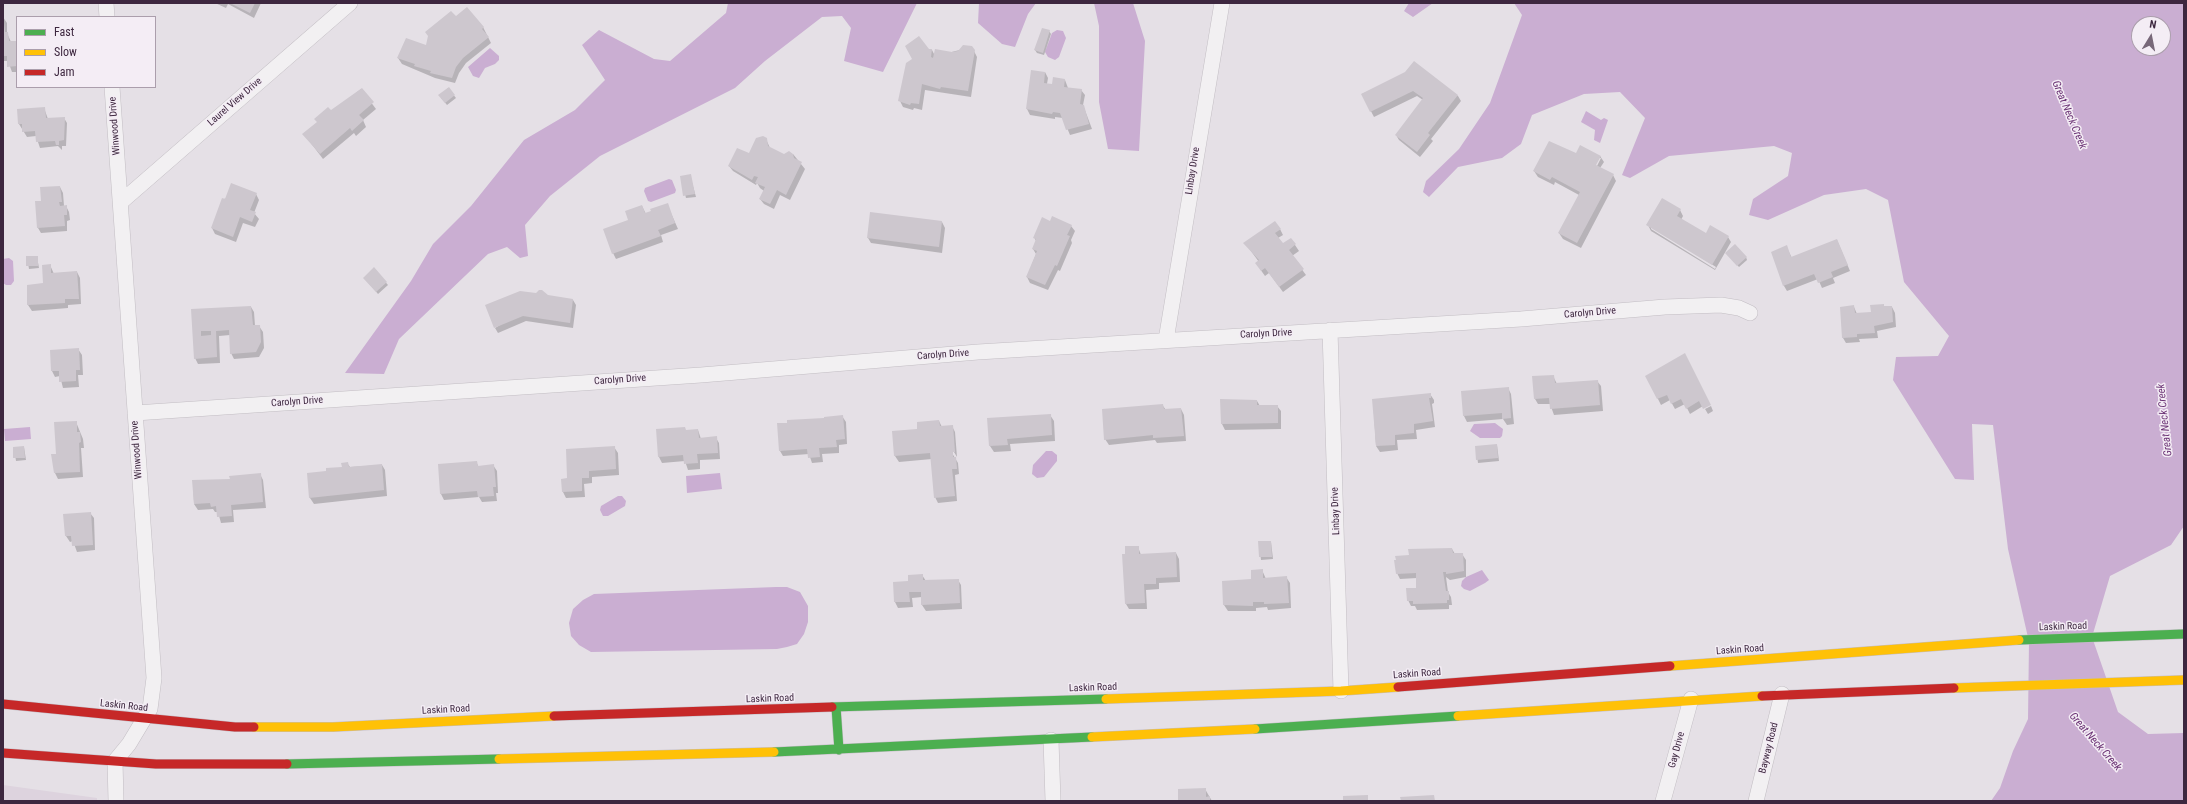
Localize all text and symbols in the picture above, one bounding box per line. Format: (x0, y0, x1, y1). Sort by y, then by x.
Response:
legend (16, 16, 156, 88)
north arrow (2131, 16, 2171, 56)
text: N (2149, 18, 2157, 32)
text: Fast (54, 25, 74, 39)
text: Slow (54, 45, 77, 59)
text: Jam (54, 65, 75, 79)
street label: Laurel View Drive (205, 75, 265, 129)
water label: Great Neck Creek (2049, 79, 2089, 151)
street label: Winwood Drive (107, 96, 123, 156)
street label: Linbay Drive (1183, 146, 1203, 196)
street label: Carolyn Drive (1564, 305, 1616, 321)
street label: Carolyn Drive (1240, 327, 1292, 341)
street label: Carolyn Drive (917, 347, 969, 363)
street label: Carolyn Drive (594, 372, 646, 388)
water label: Great Neck Creek (2155, 383, 2175, 457)
street label: Carolyn Drive (271, 394, 323, 410)
street label: Winwood Drive (129, 420, 145, 480)
street label: Linbay Drive (1329, 487, 1343, 535)
street label: Laskin Road (2039, 620, 2087, 634)
street label: Laskin Road (1716, 642, 1764, 658)
street label: Laskin Road (1393, 666, 1441, 682)
street label: Laskin Road (1069, 681, 1117, 695)
street label: Laskin Road (746, 692, 794, 706)
street label: Laskin Road (99, 698, 149, 714)
street label: Laskin Road (422, 703, 470, 717)
water label: Great Neck Creek (2066, 710, 2124, 774)
street label: Bayway Road (1757, 721, 1781, 775)
street label: Gay Drive (1666, 731, 1688, 769)

